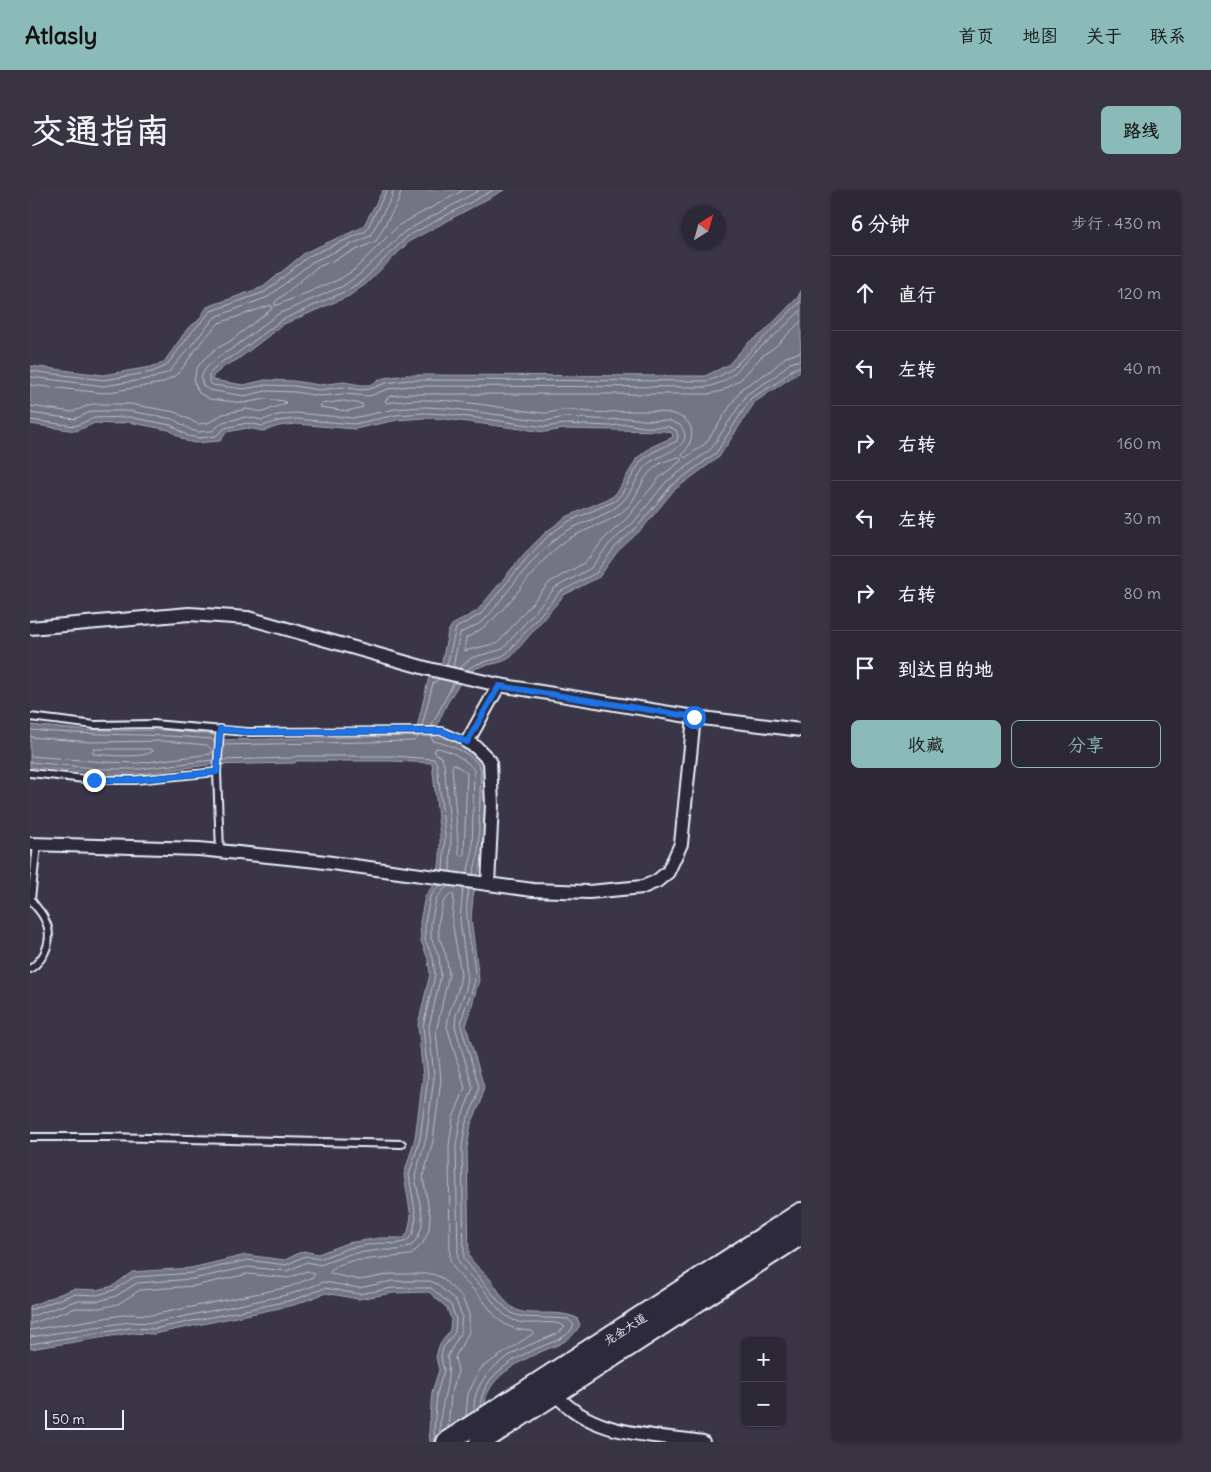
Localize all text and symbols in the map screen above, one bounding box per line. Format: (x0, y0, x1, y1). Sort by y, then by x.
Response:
text: Atlasly (25, 20, 97, 50)
text: 首页 (958, 24, 994, 47)
text: 地图 (1022, 24, 1058, 47)
text: 关于 (1086, 24, 1122, 47)
text: 联系 (1150, 24, 1186, 47)
button: 路线 (1101, 106, 1181, 154)
text: 交通指南 (30, 108, 170, 152)
north arrow (681, 205, 726, 250)
text: 6 分钟 (851, 210, 910, 237)
text: 步行 · 430 m (1071, 213, 1161, 233)
icon: ahead (851, 279, 879, 307)
text: 直行 (898, 282, 936, 306)
text: 120 m (1118, 283, 1161, 303)
icon: left (851, 354, 879, 382)
text: 左转 (898, 357, 936, 381)
text: 40 m (1123, 358, 1161, 378)
icon: right (851, 429, 879, 457)
text: 右转 (898, 432, 936, 456)
text: 160 m (1117, 433, 1161, 453)
icon: left (851, 504, 879, 532)
text: 左转 (898, 507, 936, 531)
text: 30 m (1124, 508, 1161, 528)
icon: right (851, 579, 879, 607)
text: 右转 (898, 582, 936, 606)
text: 80 m (1123, 583, 1161, 603)
icon: arrive (851, 654, 879, 682)
text: 到达目的地 (898, 657, 993, 681)
route start (683, 706, 706, 729)
button: 收藏 (851, 720, 1001, 768)
button: 分享 (1011, 720, 1161, 768)
route end (83, 769, 106, 792)
street label: 龙金大道 (601, 1310, 649, 1348)
map controls (741, 1337, 786, 1427)
button: + (741, 1337, 786, 1382)
button: − (741, 1382, 786, 1427)
scale bar (45, 1407, 124, 1430)
text: 50 m (52, 1410, 85, 1428)

